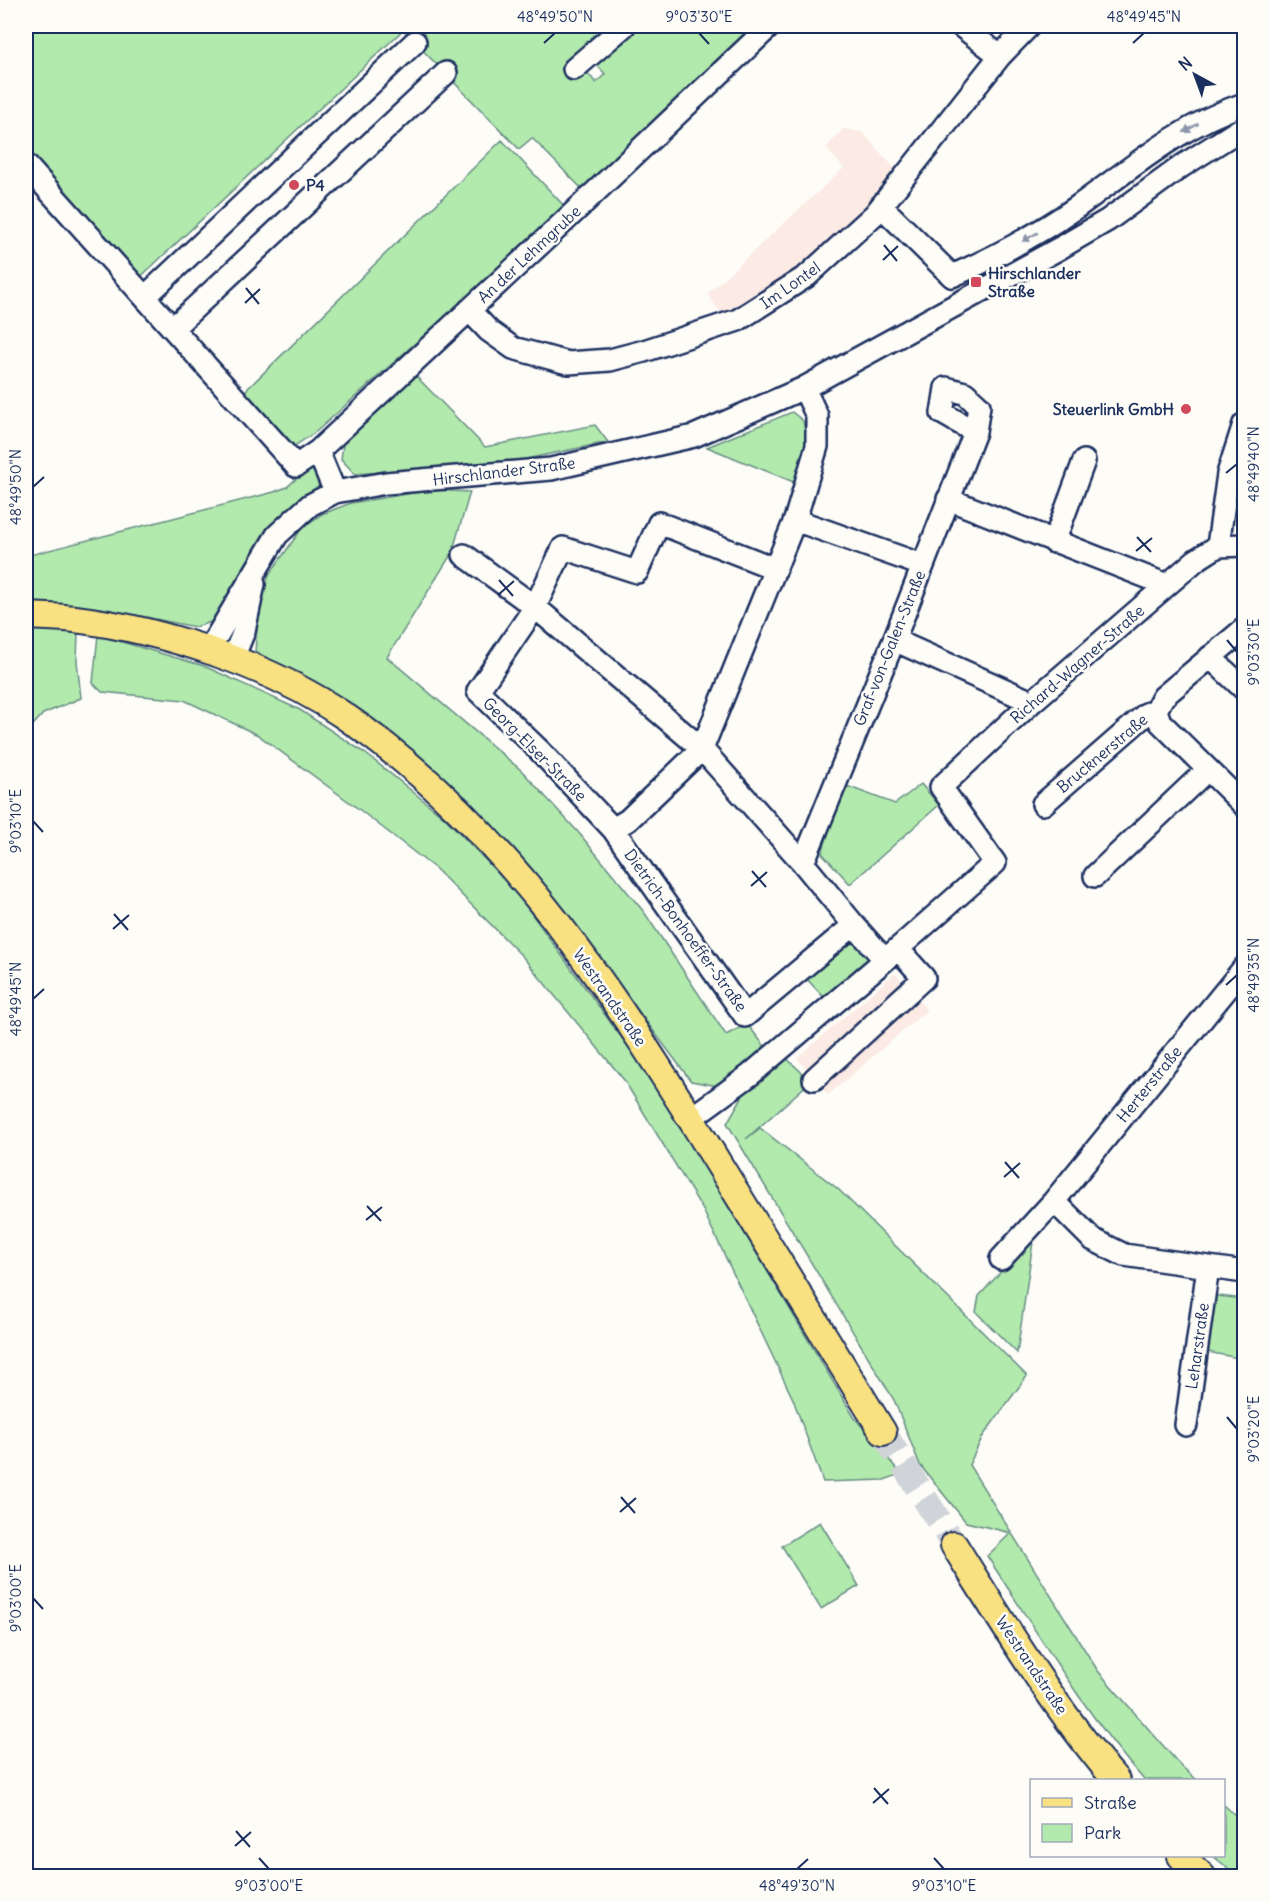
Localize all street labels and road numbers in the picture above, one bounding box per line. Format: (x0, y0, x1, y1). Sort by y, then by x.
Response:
street label: An der Lehmgrube (473, 201, 585, 307)
street label: Im Lontel (756, 257, 824, 313)
street label: Hirschlander Straße (432, 452, 576, 490)
street label: Graf-von-Galen-Straße (849, 567, 929, 729)
street label: Richard-Wagner-Straße (1006, 600, 1148, 728)
street label: Georg-Elser-Straße (479, 693, 591, 805)
street label: Brucknerstraße (1052, 709, 1152, 797)
street label: Dietrich-Bonhoeffer-Straße (620, 845, 752, 1015)
street label: Westrandstraße (569, 944, 651, 1050)
street label: Herterstraße (1112, 1042, 1186, 1126)
street label: Leharstraße (1181, 1301, 1213, 1391)
street label: Westrandstraße (992, 1612, 1072, 1718)

